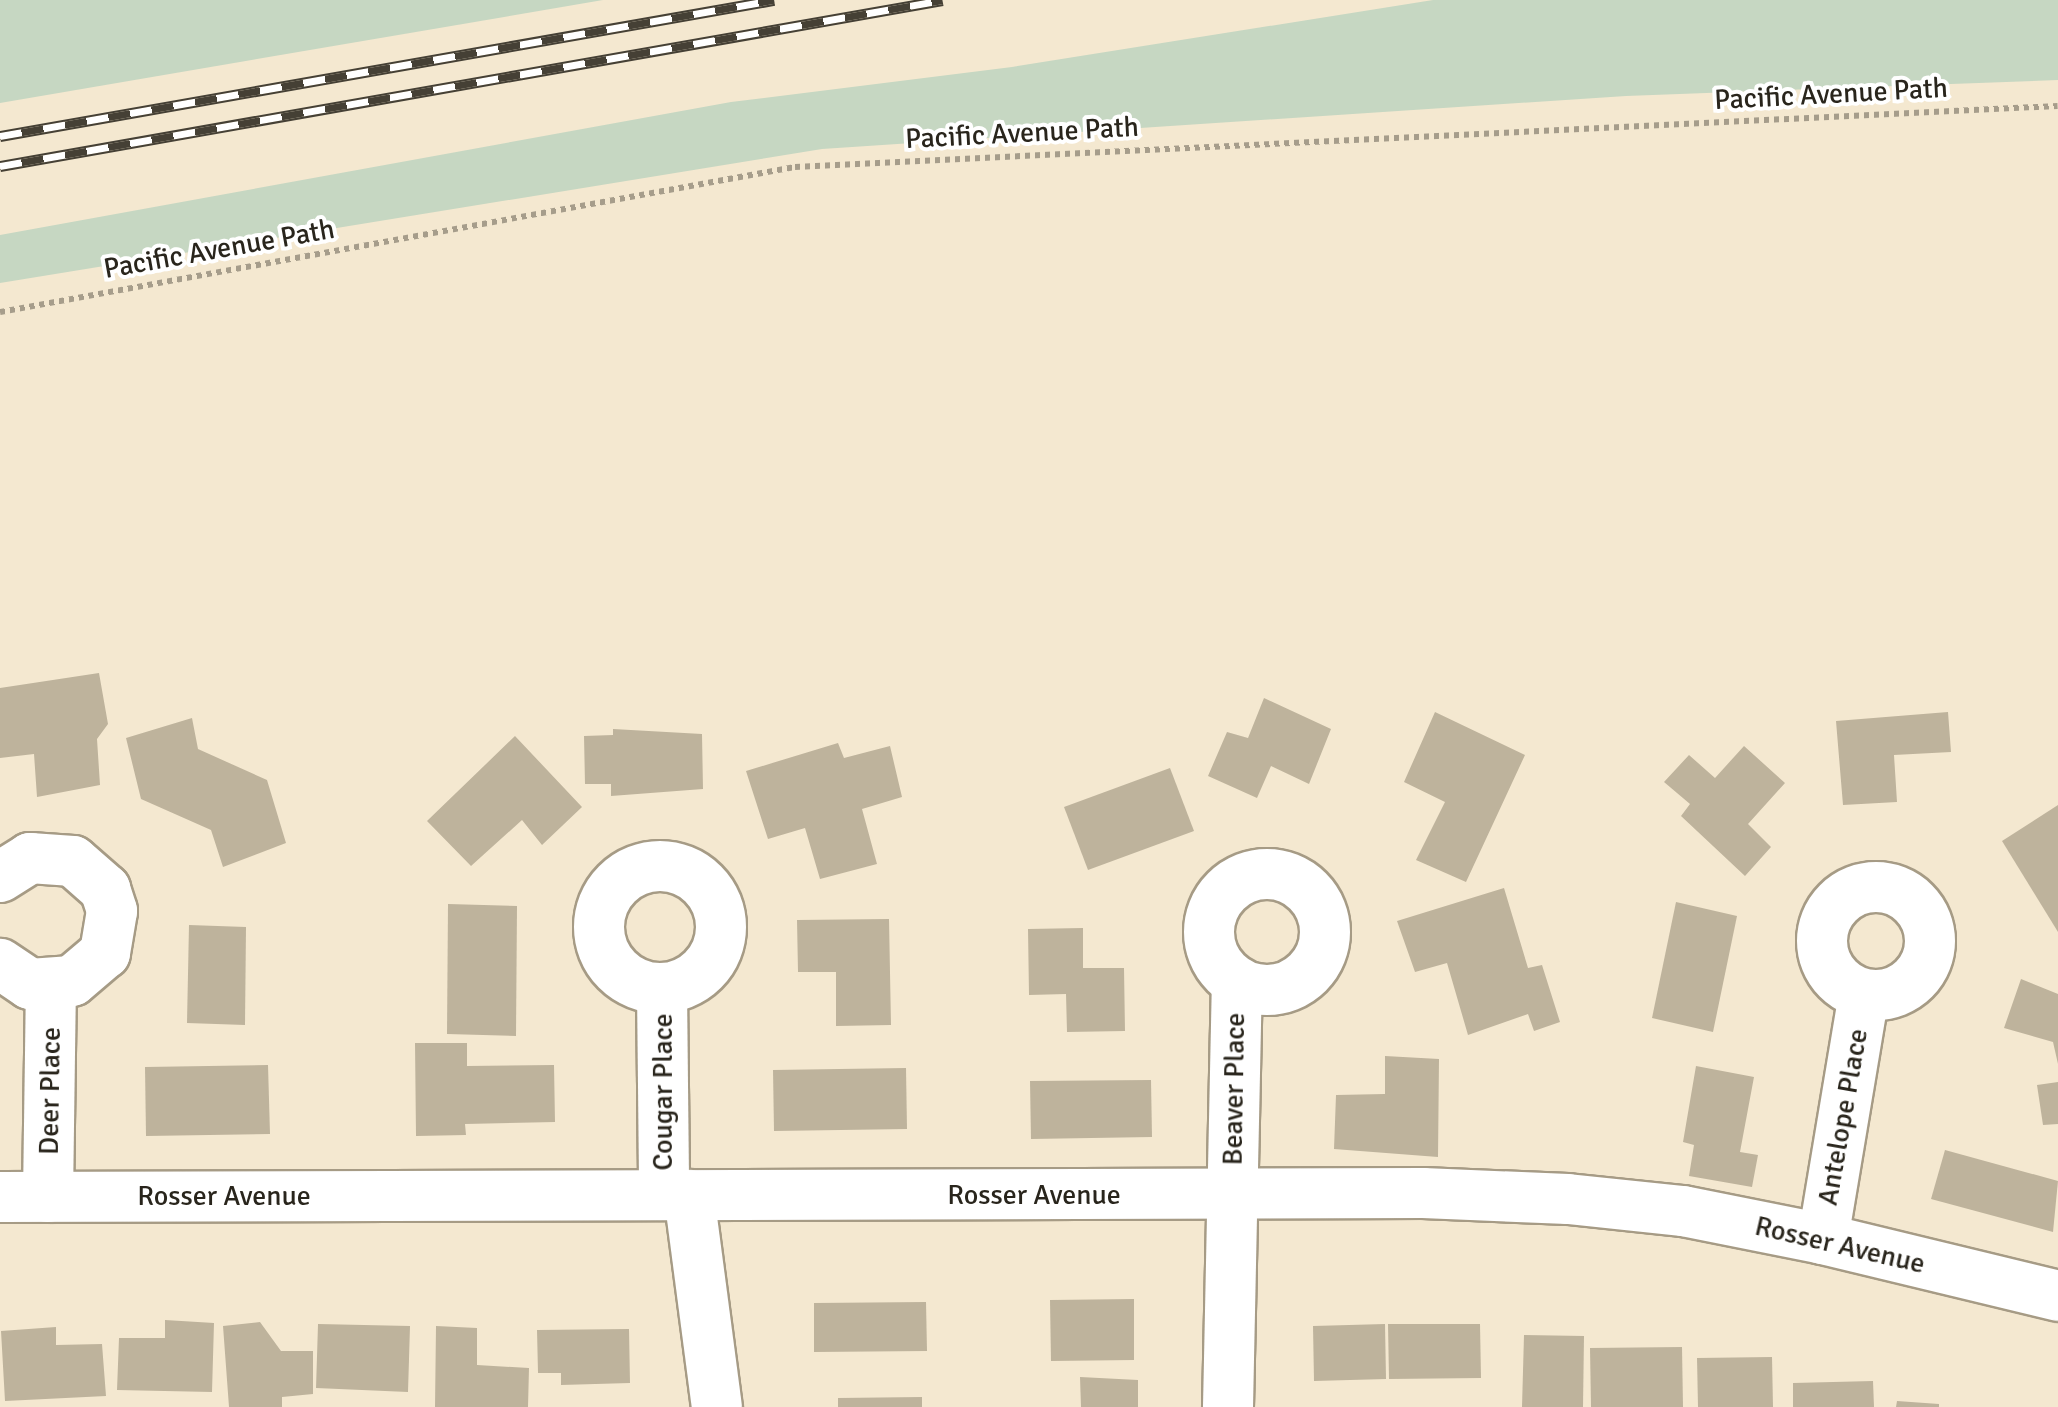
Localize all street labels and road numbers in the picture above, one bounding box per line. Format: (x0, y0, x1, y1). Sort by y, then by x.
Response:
street label: Pacific Avenue Path (1713, 71, 1949, 117)
street label: Pacific Avenue Path (904, 110, 1140, 156)
street label: Pacific Avenue Path (101, 212, 337, 286)
street label: Beaver Place (1216, 1012, 1252, 1166)
street label: Cougar Place (646, 1013, 680, 1171)
street label: Antelope Place (1811, 1026, 1875, 1208)
street label: Deer Place (32, 1027, 68, 1155)
street label: Rosser Avenue (947, 1178, 1121, 1212)
street label: Rosser Avenue (137, 1179, 311, 1213)
street label: Rosser Avenue (1752, 1209, 1928, 1281)

